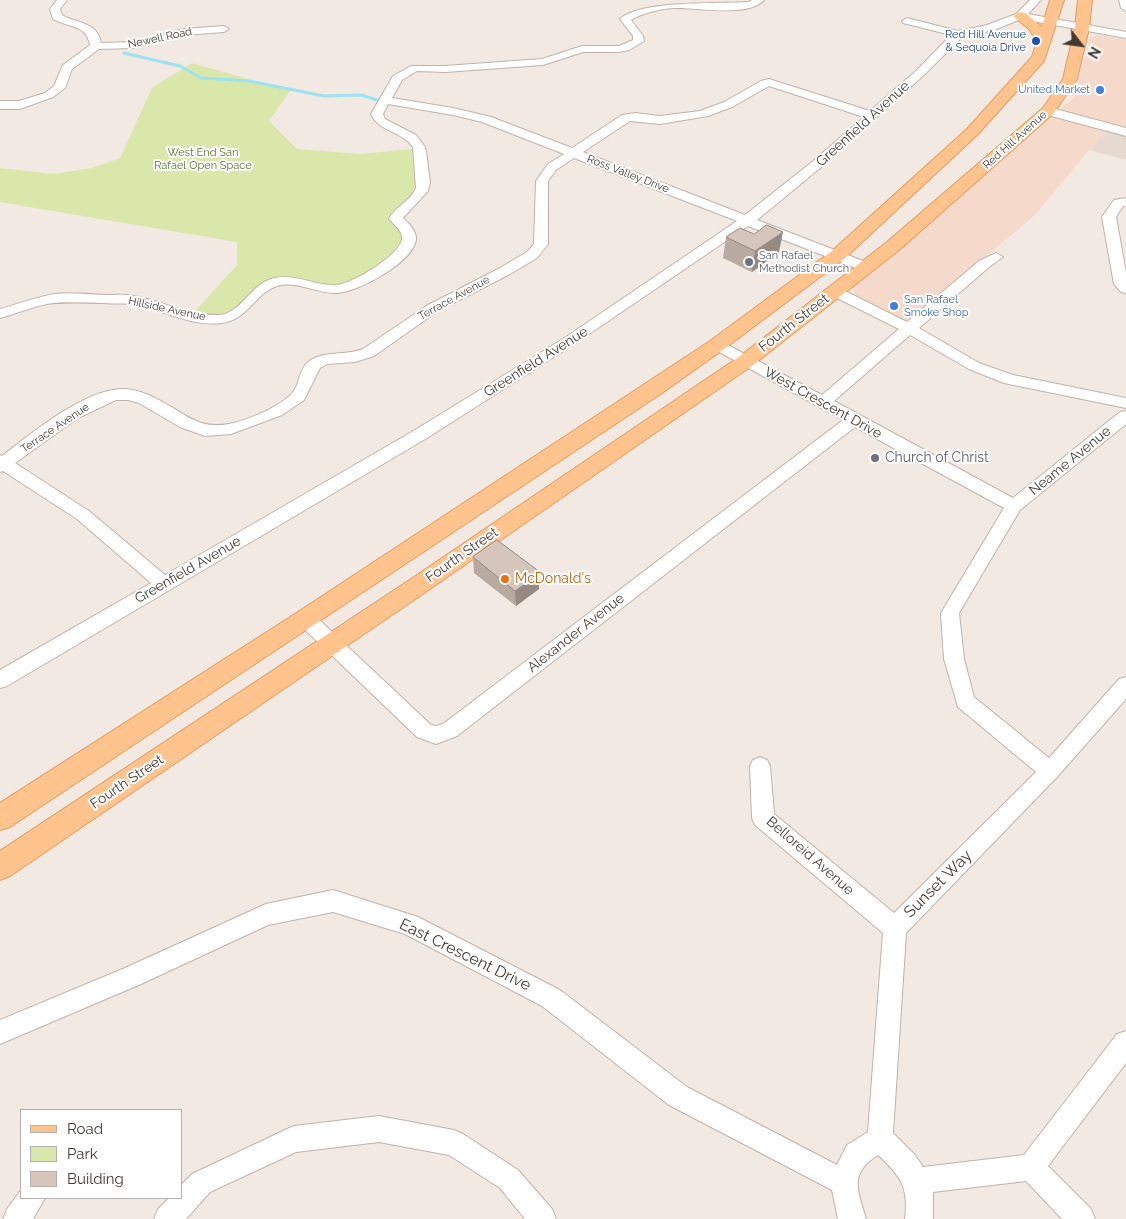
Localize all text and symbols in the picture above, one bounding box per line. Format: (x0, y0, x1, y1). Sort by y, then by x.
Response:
north arrow (1056, 20, 1106, 70)
street label: Newell Road (127, 25, 193, 51)
place label: Red Hill Avenue & Sequoia Drive (945, 28, 1026, 54)
marker: Red Hill Avenue & Sequoia Drive (1030, 35, 1042, 47)
text: N (1084, 44, 1104, 61)
street label: Greenfield Avenue (813, 78, 913, 170)
place label: United Market (1018, 83, 1090, 97)
marker: United Market (1094, 84, 1106, 96)
street label: Red Hill Avenue (980, 108, 1050, 172)
park label: West End San Rafael Open Space (154, 146, 252, 172)
street label: Ross Valley Drive (585, 152, 671, 196)
place label: San Rafael Methodist Church (759, 249, 849, 275)
marker: San Rafael Methodist Church (743, 256, 755, 268)
street label: Terrace Avenue (416, 273, 492, 323)
street label: Fourth Street (756, 290, 832, 356)
place label: San Rafael Smoke Shop (904, 293, 969, 319)
street label: Hillside Avenue (127, 294, 207, 324)
marker: San Rafael Smoke Shop (888, 300, 900, 312)
street label: Greenfield Avenue (481, 323, 591, 401)
street label: West Crescent Drive (761, 364, 885, 442)
street label: Terrace Avenue (18, 400, 92, 456)
street label: Neame Avenue (1026, 423, 1114, 499)
place label: Church of Christ (885, 450, 989, 466)
marker: Church of Christ (869, 452, 881, 464)
street label: Fourth Street (423, 524, 501, 586)
street label: Greenfield Avenue (132, 533, 244, 607)
place label: McDonald's (515, 571, 591, 587)
marker: McDonald's (499, 573, 511, 585)
street label: Alexander Avenue (524, 590, 628, 676)
street label: Fourth Street (87, 751, 167, 813)
street label: Belloreid Avenue (763, 813, 857, 899)
street label: Sunset Way (900, 846, 976, 922)
street label: East Crescent Drive (396, 915, 534, 995)
legend (20, 1109, 182, 1199)
text: Road (67, 1120, 103, 1138)
text: Park (67, 1145, 98, 1163)
text: Building (67, 1170, 124, 1188)

